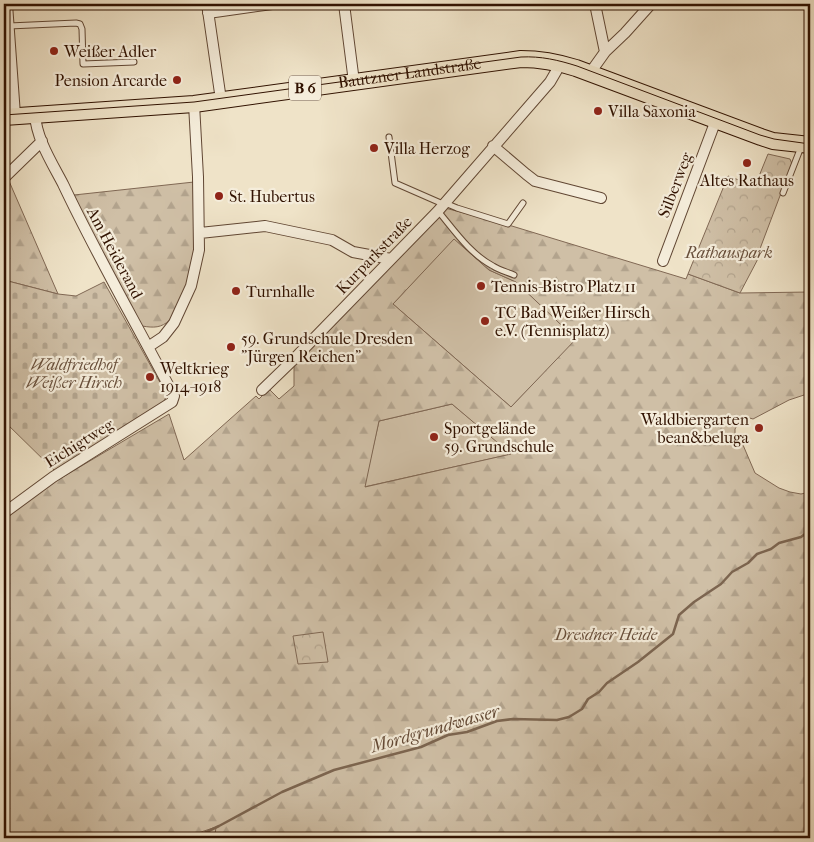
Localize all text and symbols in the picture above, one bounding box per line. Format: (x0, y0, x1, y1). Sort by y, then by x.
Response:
place label: Weißer Adler (63, 42, 157, 61)
marker: Weißer Adler (48, 45, 60, 57)
street label: Bautzner Landstraße (337, 53, 482, 92)
place label: Pension Arcarde (54, 71, 167, 90)
marker: Pension Arcarde (171, 74, 183, 86)
road number: B 6 (289, 76, 321, 100)
place label: Villa Saxonia (607, 102, 696, 121)
marker: Villa Saxonia (592, 105, 604, 117)
place label: Villa Herzog (383, 139, 470, 158)
marker: Villa Herzog (368, 142, 380, 154)
street label: Silberweg (654, 149, 696, 220)
marker: Altes Rathaus (741, 157, 753, 169)
place label: Altes Rathaus (699, 171, 794, 190)
place label: St. Hubertus (229, 187, 315, 206)
marker: St. Hubertus (213, 190, 225, 202)
street label: Am Heiderand (82, 203, 147, 302)
street label: Kurparkstraße (332, 212, 416, 298)
park label: Rathauspark (684, 243, 773, 262)
place label: Tennis-Bistro Platz 11 (491, 277, 636, 296)
marker: Tennis-Bistro Platz 11 (475, 280, 487, 292)
place label: Turnhalle (246, 282, 315, 301)
marker: Turnhalle (230, 285, 242, 297)
place label: TC Bad Weißer Hirsch e.V. (Tennisplatz) (495, 303, 650, 340)
marker: TC Bad Weißer Hirsch e.V. (Tennisplatz) (479, 315, 491, 327)
place label: 59. Grundschule Dresden "Jürgen Reichen" (241, 329, 414, 366)
marker: 59. Grundschule Dresden "Jürgen Reichen" (225, 341, 237, 353)
park label: Waldfriedhof Weißer Hirsch (26, 355, 122, 392)
place label: Weltkrieg 1914-1918 (159, 359, 229, 396)
marker: Weltkrieg 1914-1918 (144, 371, 156, 383)
place label: Waldbiergarten bean&beluga (640, 410, 750, 447)
street label: Eichigtweg (41, 414, 117, 472)
place label: Sportgelände 59. Grundschule (444, 419, 554, 456)
marker: Waldbiergarten bean&beluga (753, 422, 765, 434)
marker: Sportgelände 59. Grundschule (428, 431, 440, 443)
park label: Dresdner Heide (554, 625, 658, 644)
water label: Mordgrundwasser (366, 700, 504, 758)

